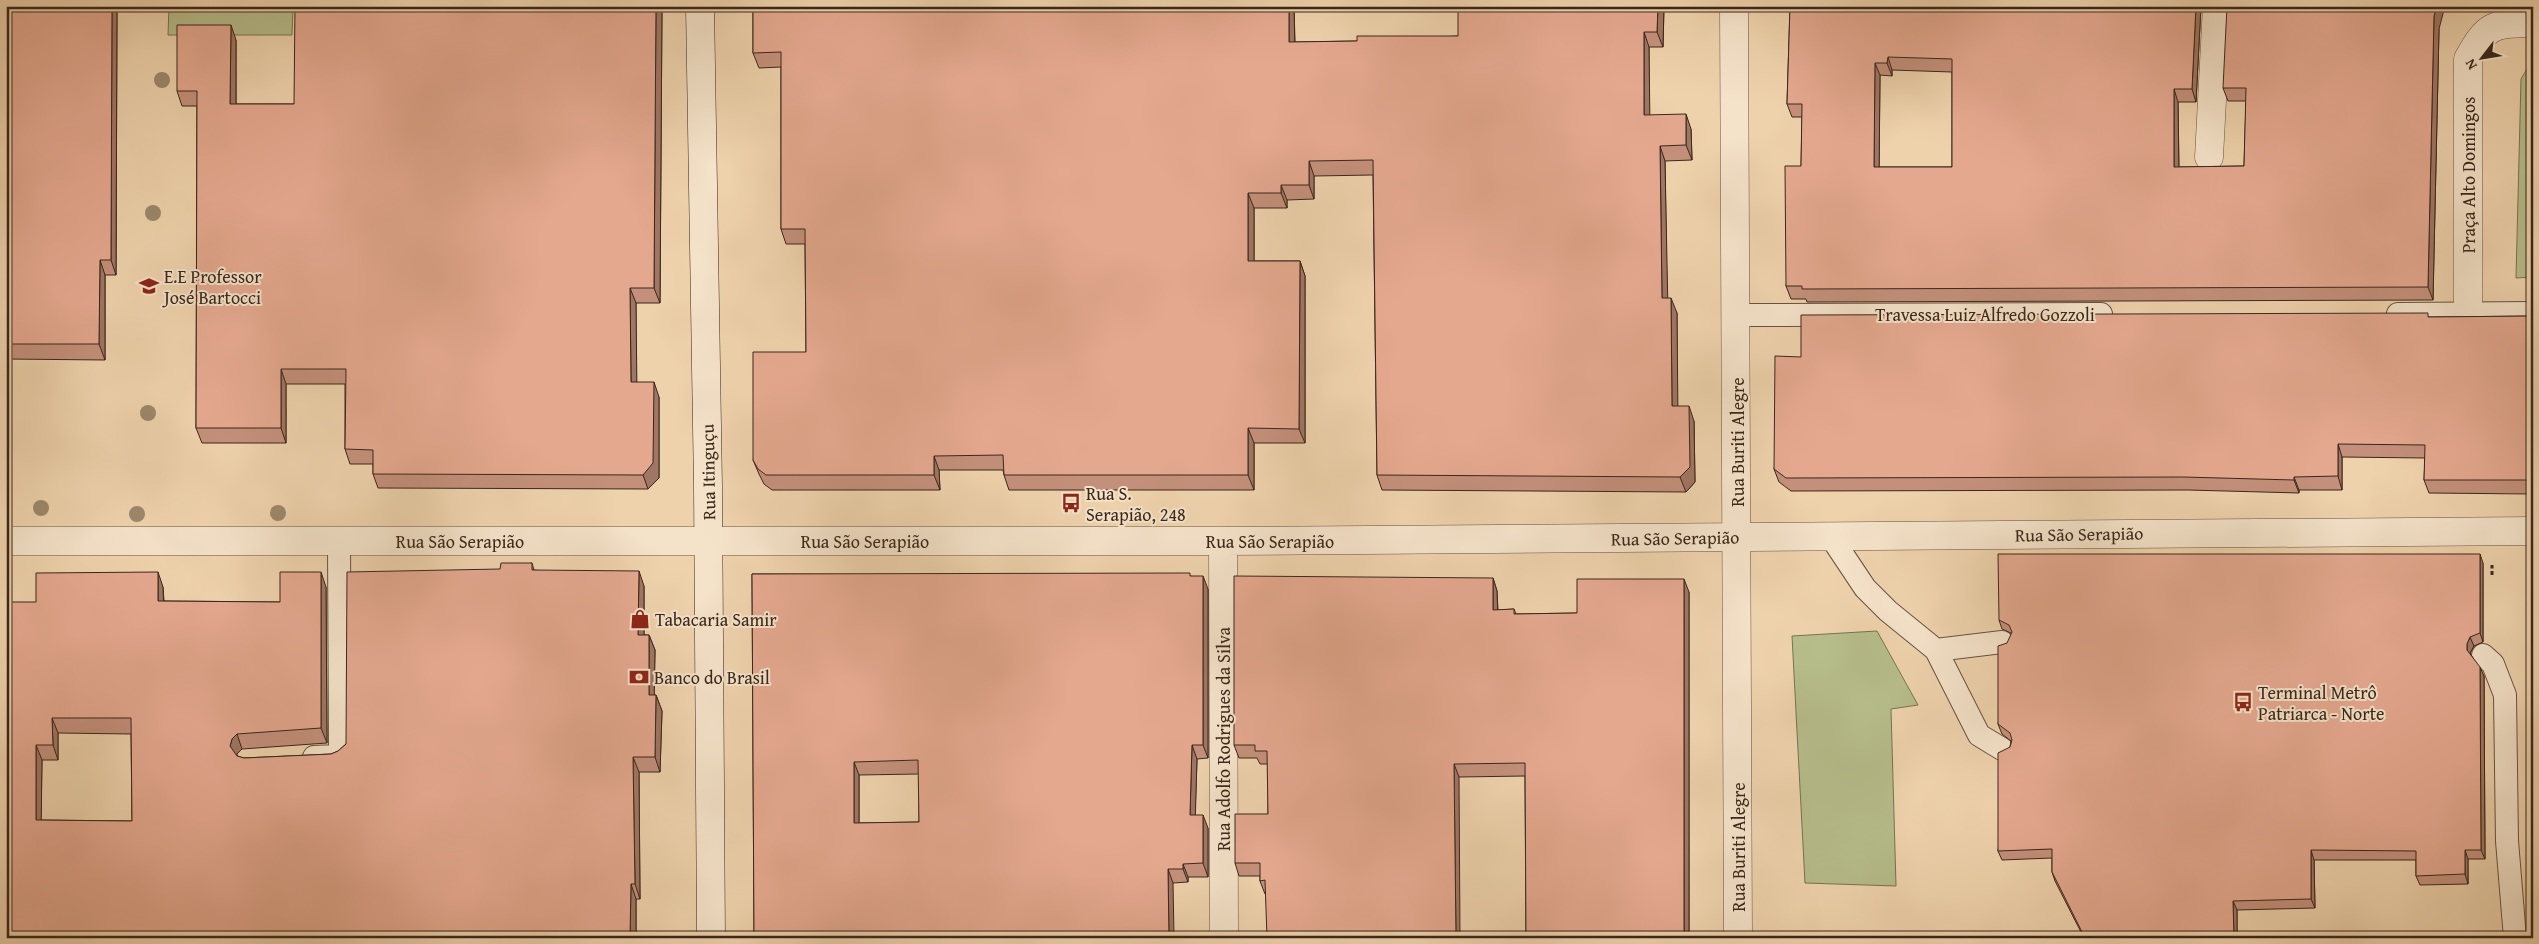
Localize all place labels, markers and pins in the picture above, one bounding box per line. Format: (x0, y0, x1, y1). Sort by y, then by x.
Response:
place label: E.E Professor José Bartocci (162, 263, 262, 311)
school or university icon: E.E Professor José Bartocci (138, 275, 160, 297)
place label: Rua S. Serapião, 248 (1086, 480, 1186, 528)
bus stop icon: Rua S. Serapião, 248 (1060, 492, 1082, 514)
place label: Tabacaria Samir (655, 606, 777, 633)
shop icon: Tabacaria Samir (629, 608, 651, 630)
place label: Banco do Brasil (654, 664, 770, 691)
bank icon: Banco do Brasil (628, 666, 650, 688)
place label: Terminal Metrô Patriarca - Norte (2258, 679, 2384, 727)
bus stop icon: Terminal Metrô Patriarca - Norte (2232, 691, 2254, 713)

